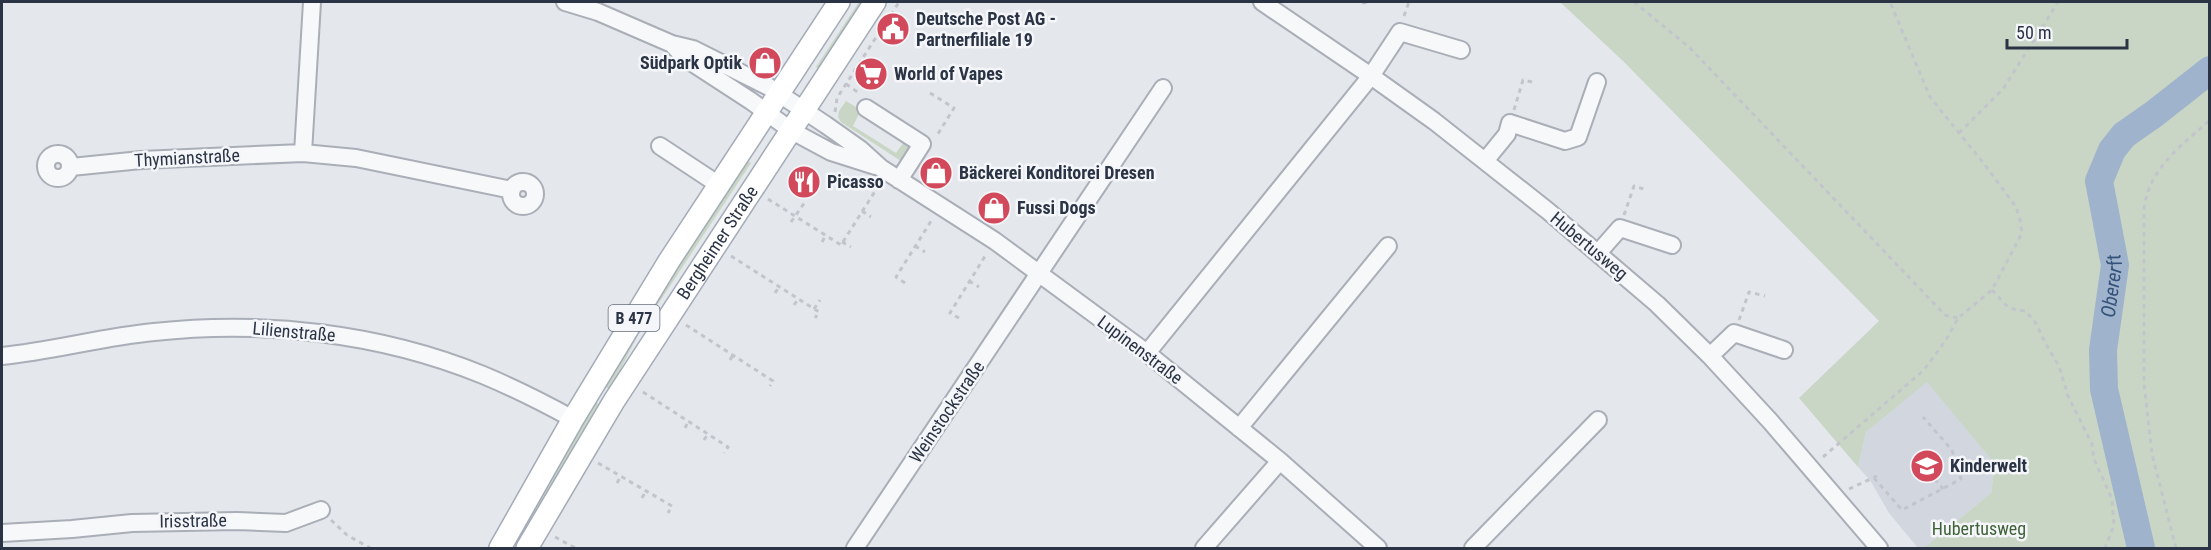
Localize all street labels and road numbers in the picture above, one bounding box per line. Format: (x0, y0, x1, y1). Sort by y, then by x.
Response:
street label: Thymianstraße (134, 144, 240, 171)
street label: Bergheimer Straße (672, 182, 762, 303)
street label: Hubertusweg (1546, 207, 1632, 284)
road number: B 477 (608, 305, 660, 331)
street label: Lupinenstraße (1094, 311, 1187, 388)
street label: Lilienstraße (252, 317, 336, 346)
street label: Weinstockstraße (905, 357, 988, 467)
street label: Irisstraße (159, 509, 227, 532)

